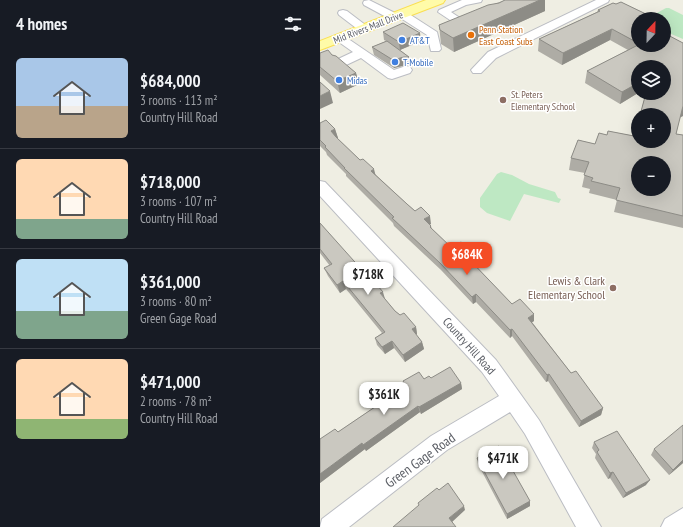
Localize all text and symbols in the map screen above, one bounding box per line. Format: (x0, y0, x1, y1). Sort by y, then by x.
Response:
street label: Mid Rivers Mall Drive (332, 8, 405, 47)
north arrow (631, 12, 671, 52)
map controls (631, 12, 671, 196)
text: 4 homes (16, 13, 67, 35)
icon: filters (282, 13, 304, 35)
place label: Penn Station East Coast Subs (479, 23, 533, 48)
marker: Penn Station East Coast Subs (466, 30, 476, 40)
place label: AT&T (410, 34, 430, 47)
marker: AT&T (397, 35, 407, 45)
place label: T-Mobile (403, 56, 433, 69)
marker: T-Mobile (390, 57, 400, 67)
button: layers (631, 60, 671, 100)
text: $684,000 (140, 70, 201, 92)
icon: home (48, 74, 96, 122)
place label: Midas (347, 74, 368, 87)
marker: Midas (334, 75, 344, 85)
place label: St. Peters Elementary School (511, 88, 576, 113)
text: 3 rooms · 113 m² (140, 92, 218, 109)
marker: St. Peters Elementary School (498, 95, 508, 105)
button: + (631, 108, 671, 148)
text: Country Hill Road (140, 109, 218, 126)
button: − (631, 156, 671, 196)
text: $718,000 (140, 171, 201, 193)
icon: home (48, 175, 96, 223)
text: 3 rooms · 107 m² (140, 193, 217, 210)
text: Country Hill Road (140, 210, 218, 227)
pin: $684K (439, 242, 495, 276)
text: $684K (451, 246, 483, 263)
pin: $718K (340, 262, 396, 296)
text: $718K (352, 266, 384, 283)
text: $361,000 (140, 271, 201, 293)
place label: Lewis & Clark Elementary School (528, 273, 605, 302)
icon: home (48, 275, 96, 323)
marker: Lewis & Clark Elementary School (608, 283, 618, 293)
text: 3 rooms · 80 m² (140, 293, 212, 310)
text: Green Gage Road (140, 310, 217, 327)
street label: Country Hill Road (440, 314, 499, 377)
text: $471,000 (140, 371, 201, 393)
icon: home (48, 375, 96, 423)
pin: $361K (356, 382, 412, 416)
text: $361K (368, 386, 400, 403)
text: 2 rooms · 78 m² (140, 393, 212, 410)
text: Country Hill Road (140, 410, 218, 427)
street label: Green Gage Road (381, 428, 459, 492)
pin: $471K (475, 446, 531, 480)
text: $471K (487, 450, 519, 467)

